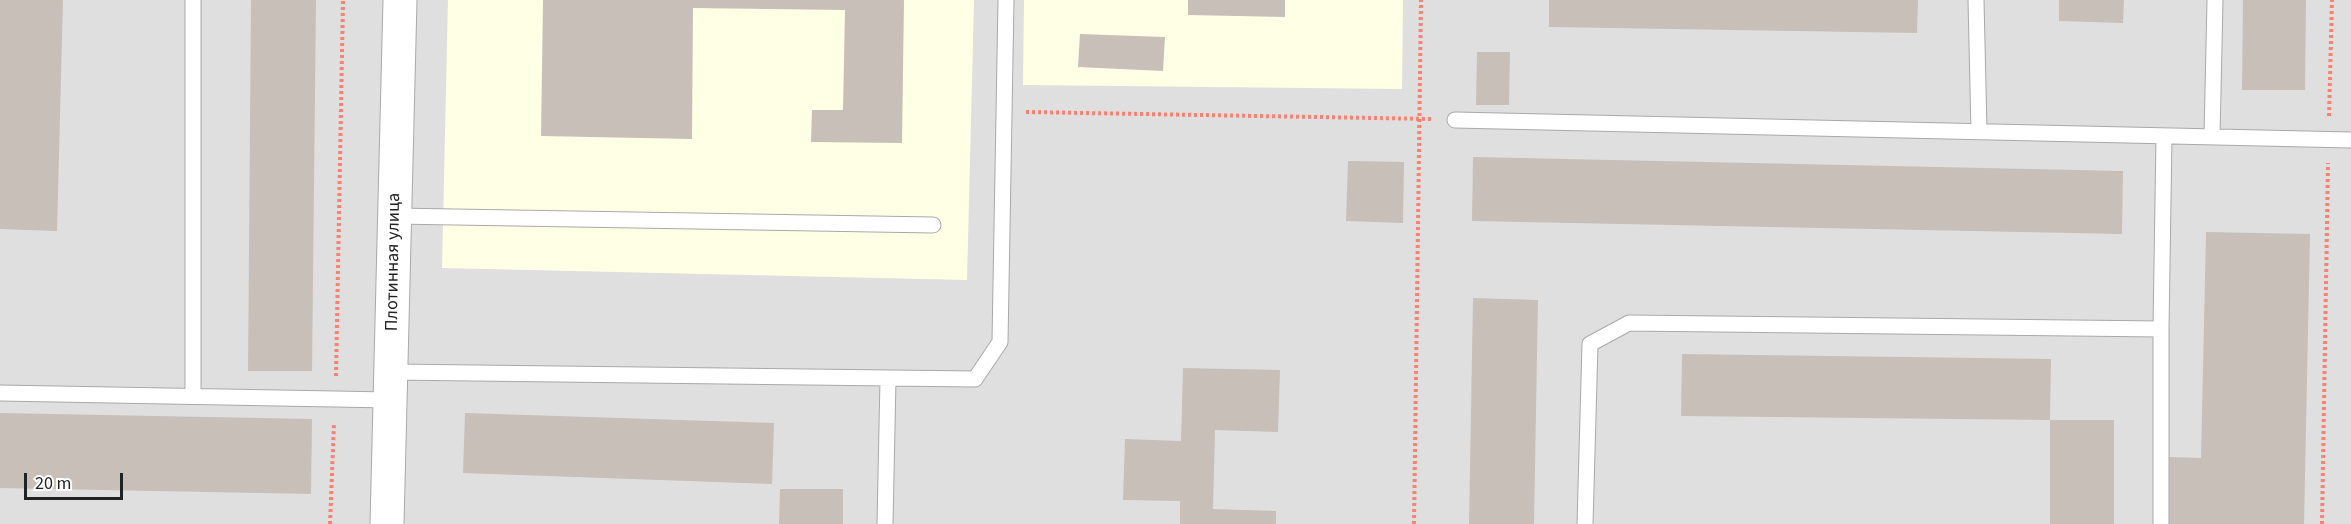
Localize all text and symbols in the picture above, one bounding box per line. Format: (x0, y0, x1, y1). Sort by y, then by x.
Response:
street label: Плотинная улица (382, 193, 406, 331)
scale bar (27, 461, 126, 499)
text: 20 m (35, 471, 71, 496)

